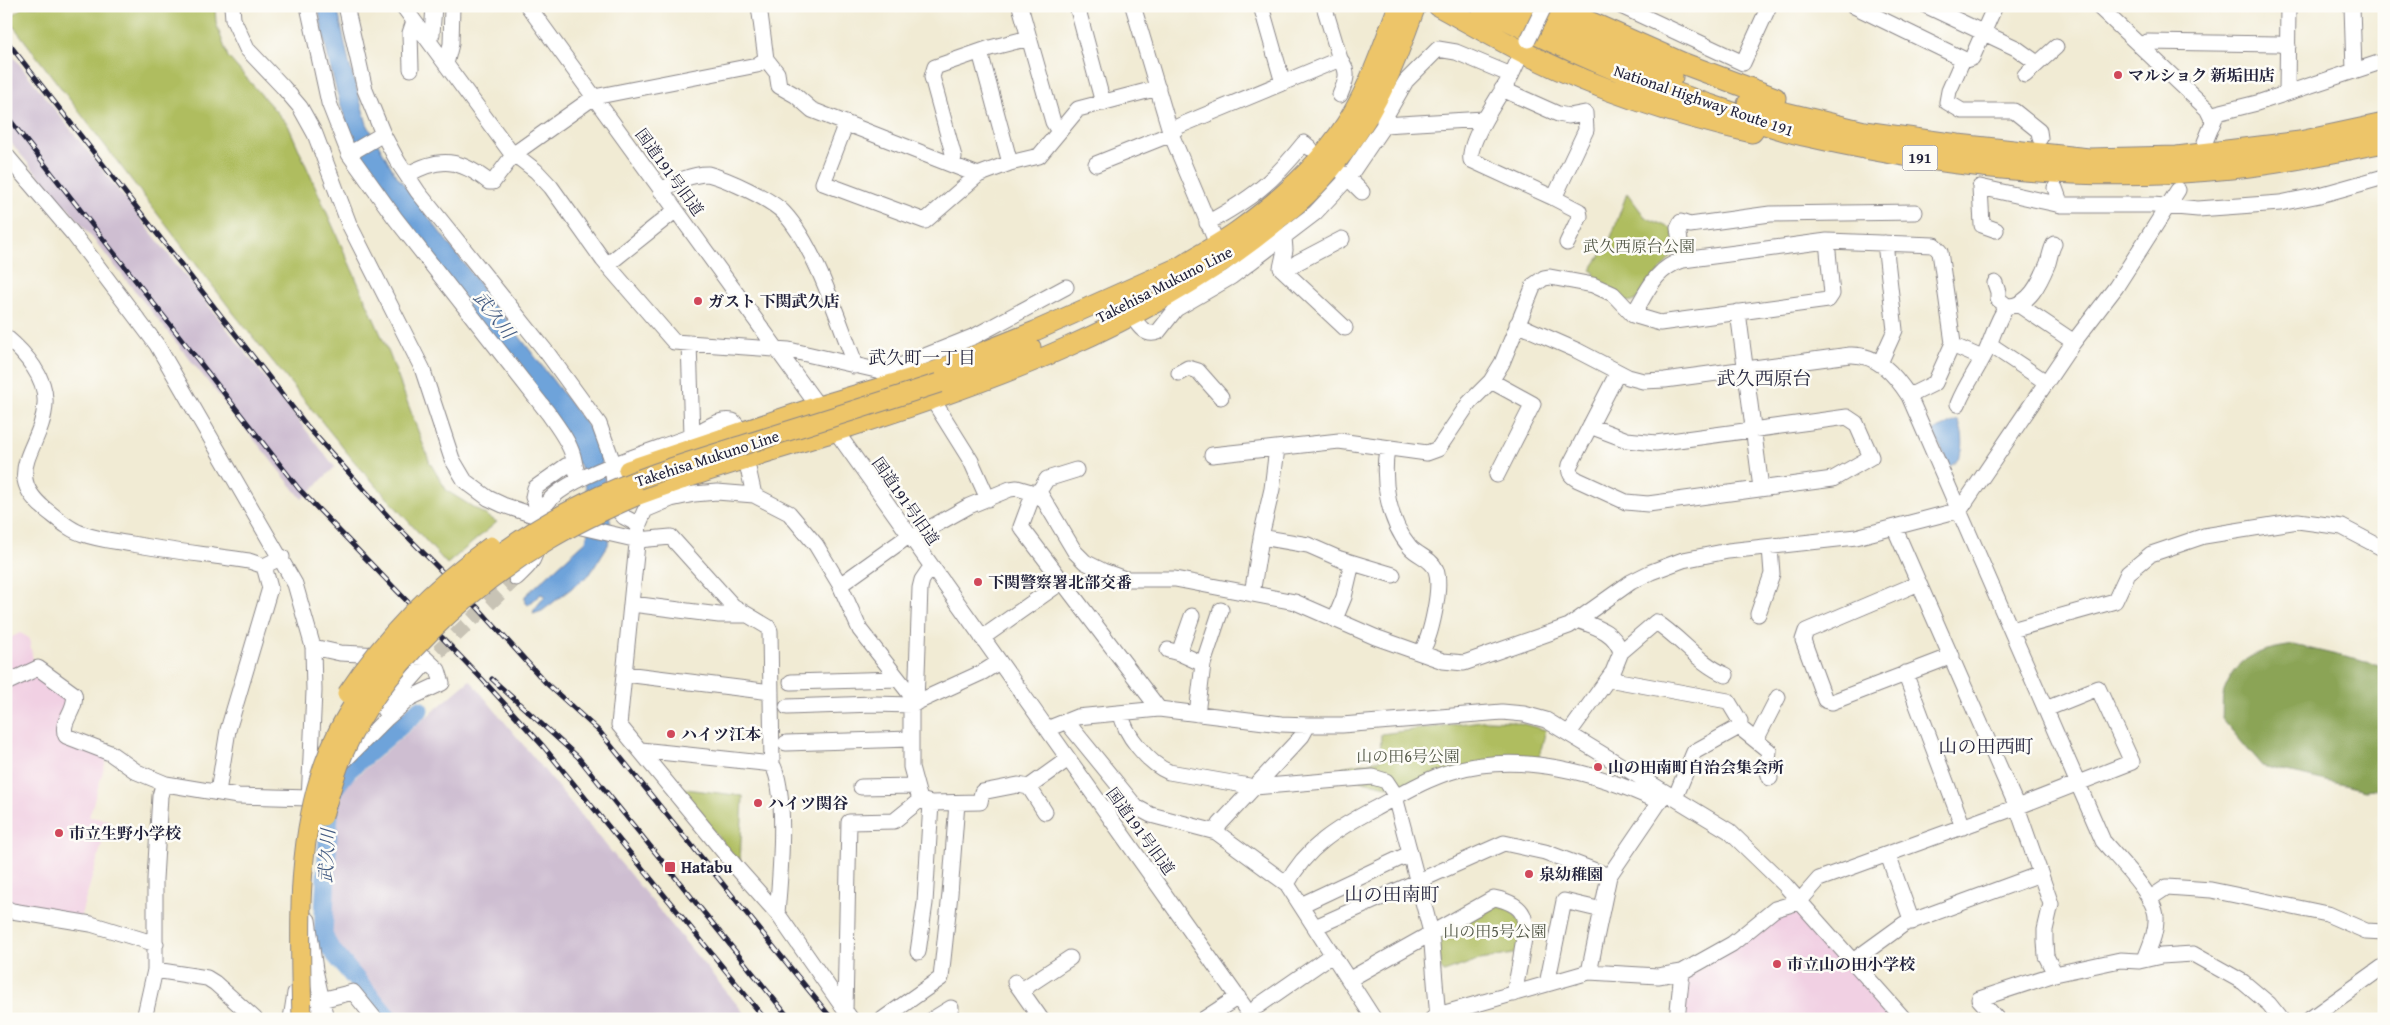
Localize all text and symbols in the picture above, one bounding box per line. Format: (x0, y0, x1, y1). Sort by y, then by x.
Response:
street label: National Highway Route 191 (1611, 58, 1797, 142)
place label: マルショク 新垢田店 (2128, 63, 2275, 87)
marker: マルショク 新垢田店 (2112, 69, 2124, 81)
street label: 国道191号旧道 (630, 123, 710, 221)
road number: 191 (1902, 146, 1938, 170)
park label: 武久西原台公園 (1583, 234, 1695, 258)
street label: Takehisa Mukuno Line (1092, 239, 1236, 329)
water label: 武久川 (467, 285, 523, 346)
place label: ガスト 下関武久店 (708, 289, 840, 313)
marker: ガスト 下関武久店 (692, 295, 704, 307)
district label: 武久町一丁目 (868, 344, 976, 371)
district label: 武久西原台 (1716, 364, 1812, 392)
street label: Takehisa Mukuno Line (632, 423, 782, 493)
street label: 国道191号旧道 (867, 452, 945, 550)
place label: 下関警察署北部交番 (988, 570, 1132, 594)
marker: 下関警察署北部交番 (972, 576, 984, 588)
place label: ハイツ江本 (681, 722, 761, 746)
marker: ハイツ江本 (665, 728, 677, 740)
district label: 山の田西町 (1938, 732, 2034, 760)
park label: 山の田6号公園 (1356, 744, 1460, 768)
place label: 山の田南町自治会集会所 (1608, 755, 1784, 779)
marker: 山の田南町自治会集会所 (1592, 761, 1604, 773)
street label: 国道191号旧道 (1101, 782, 1181, 880)
place label: ハイツ関谷 (768, 791, 848, 815)
marker: ハイツ関谷 (752, 797, 764, 809)
place label: 市立生野小学校 (69, 821, 182, 845)
water label: 武久川 (312, 826, 341, 884)
marker: 市立生野小学校 (53, 827, 65, 839)
place label: Hatabu (681, 855, 733, 879)
marker: Hatabu (663, 860, 677, 874)
place label: 泉幼稚園 (1539, 862, 1603, 886)
marker: 泉幼稚園 (1523, 868, 1535, 880)
district label: 山の田南町 (1344, 880, 1440, 908)
park label: 山の田5号公園 (1443, 919, 1547, 943)
place label: 市立山の田小学校 (1787, 952, 1916, 976)
marker: 市立山の田小学校 (1771, 958, 1783, 970)

